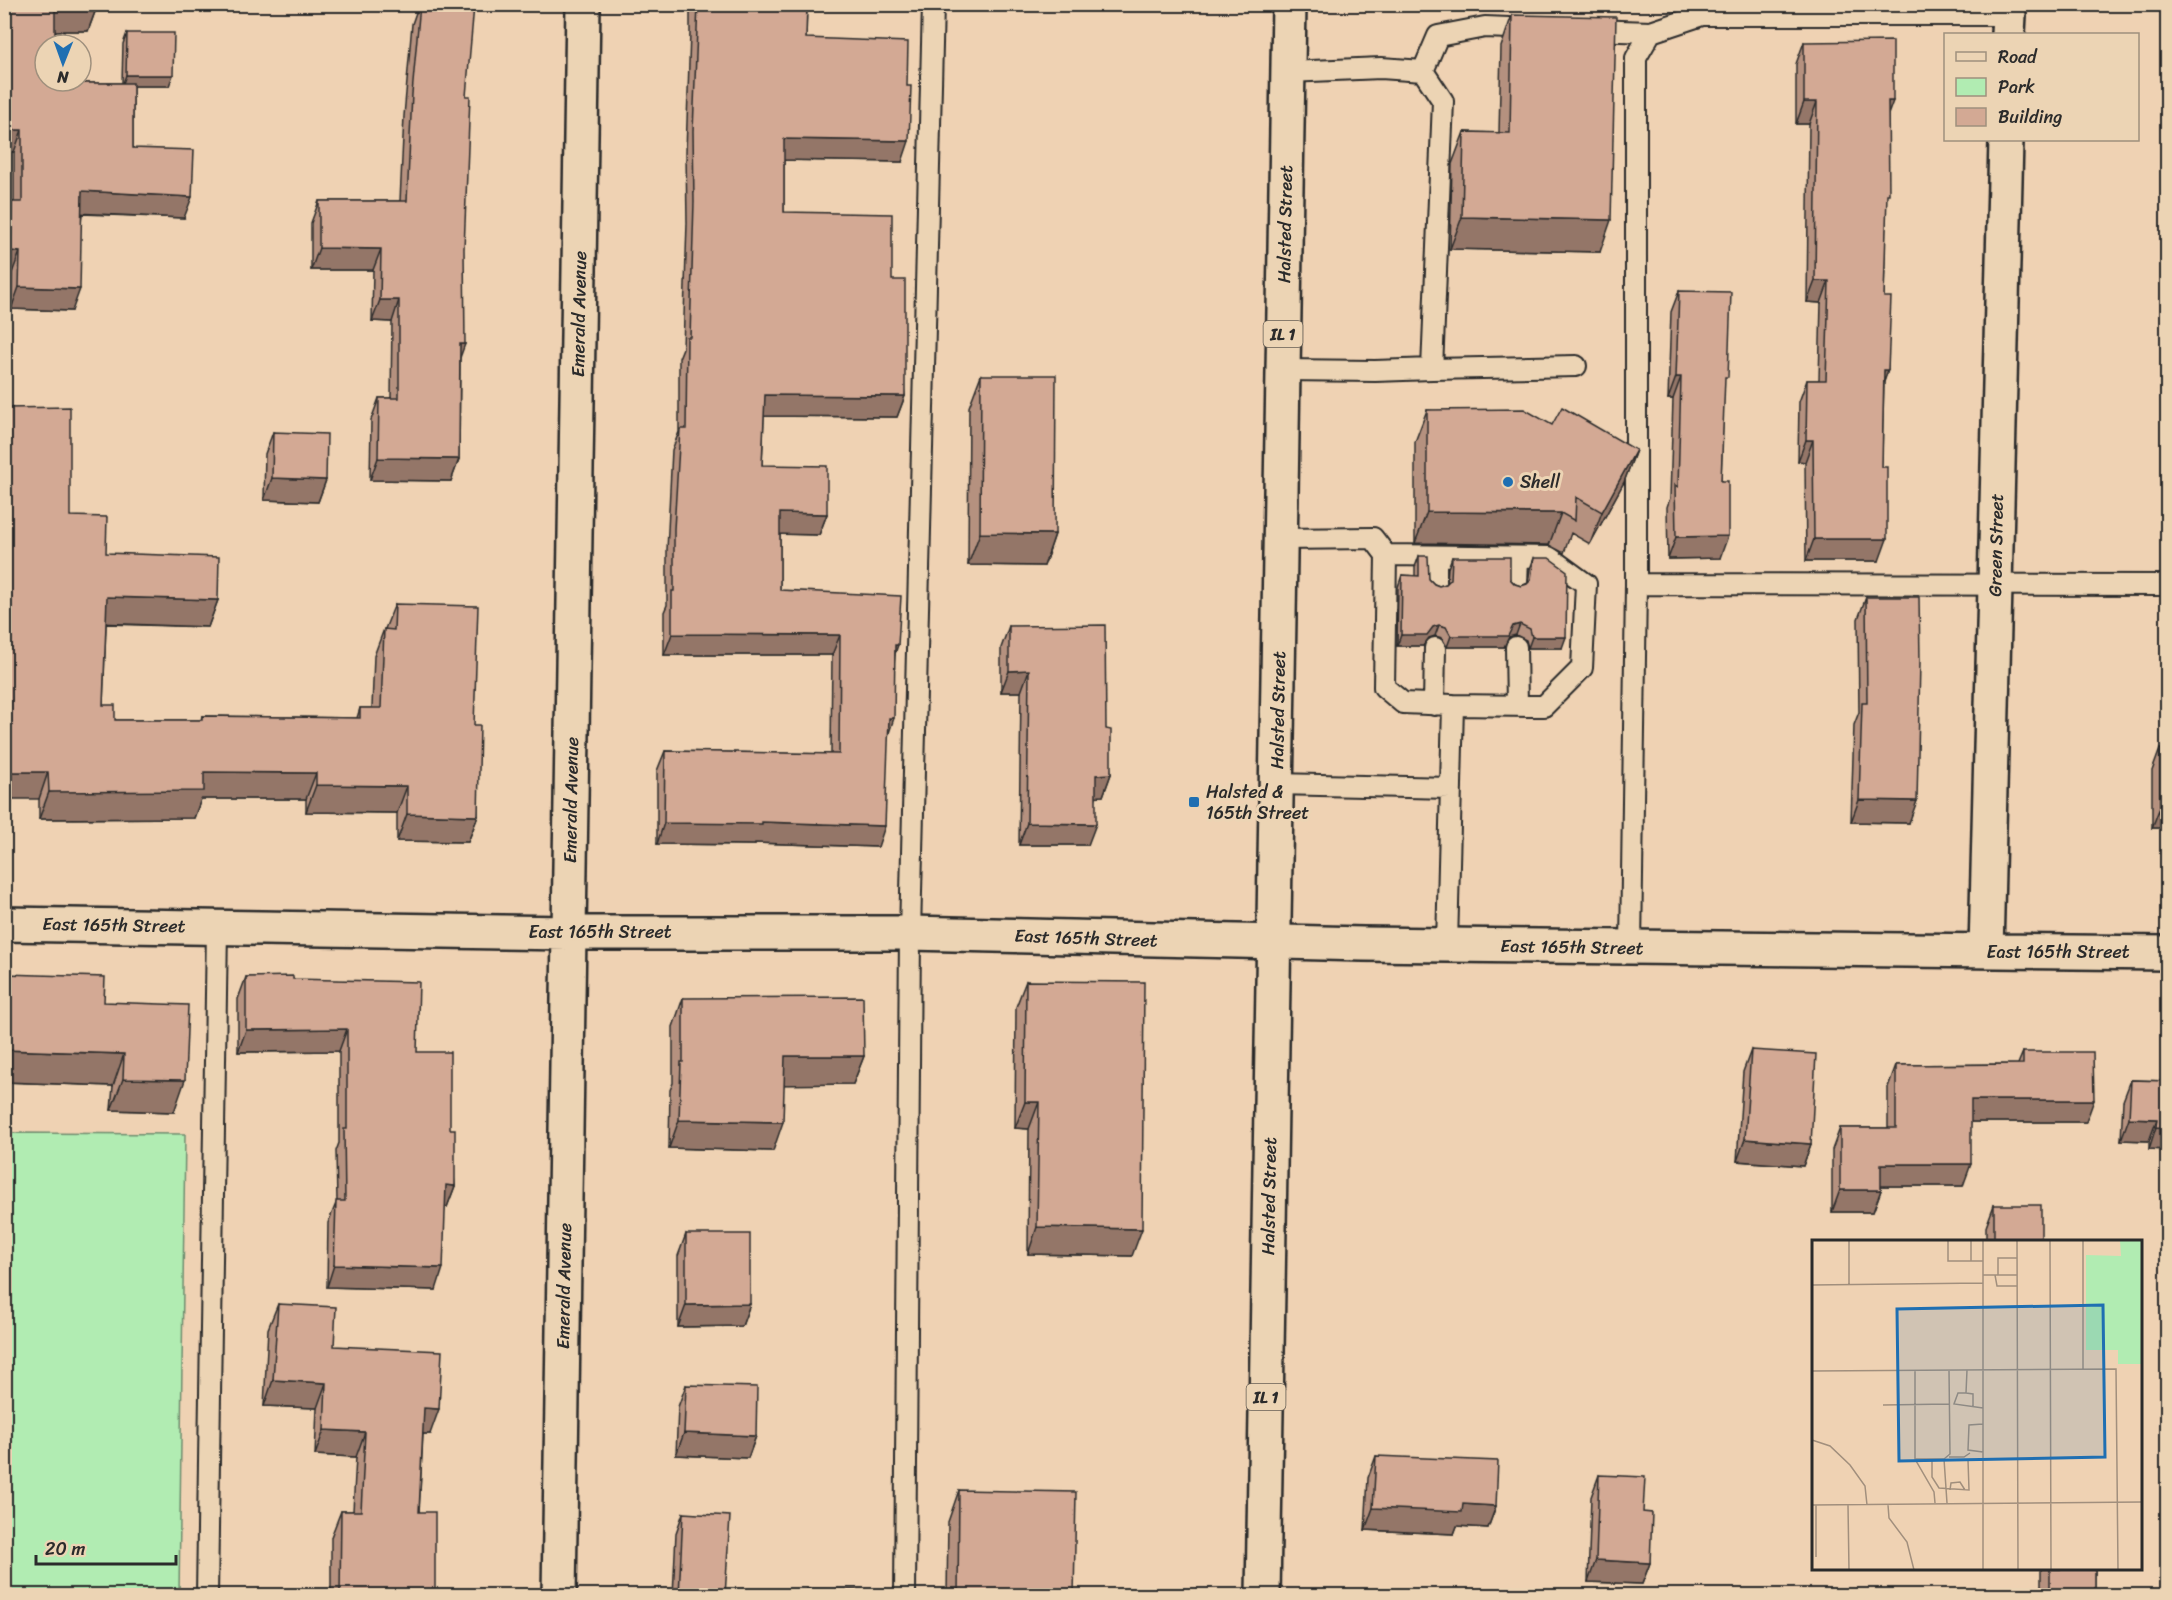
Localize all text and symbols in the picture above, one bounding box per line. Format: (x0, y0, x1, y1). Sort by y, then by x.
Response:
north arrow (33, 33, 93, 93)
legend (1944, 33, 2139, 141)
text: Road (1998, 41, 2038, 73)
text: N (56, 63, 70, 92)
text: Park (1998, 71, 2035, 103)
text: Building (1998, 101, 2062, 133)
street label: Halsted Street (1268, 164, 1302, 283)
street label: Emerald Avenue (562, 251, 596, 377)
road number: IL 1 (1264, 321, 1302, 347)
place label: Shell (1520, 466, 1561, 498)
marker: Shell (1501, 475, 1515, 489)
street label: Green Street (1979, 493, 2013, 597)
street label: Halsted Street (1261, 650, 1295, 769)
street label: Emerald Avenue (554, 737, 588, 863)
place label: Halsted & 165th Street (1206, 776, 1309, 829)
marker: Halsted & 165th Street (1187, 795, 1201, 809)
street label: East 165th Street (42, 908, 186, 942)
street label: East 165th Street (528, 916, 672, 948)
street label: East 165th Street (1014, 920, 1158, 956)
street label: East 165th Street (1500, 930, 1644, 964)
street label: East 165th Street (1986, 936, 2130, 968)
street label: Halsted Street (1252, 1136, 1286, 1255)
street label: Emerald Avenue (547, 1223, 581, 1349)
inset map (1812, 1240, 2142, 1570)
road number: IL 1 (1246, 1384, 1286, 1410)
scale bar (36, 1528, 176, 1566)
text: 20 m (45, 1533, 85, 1565)

